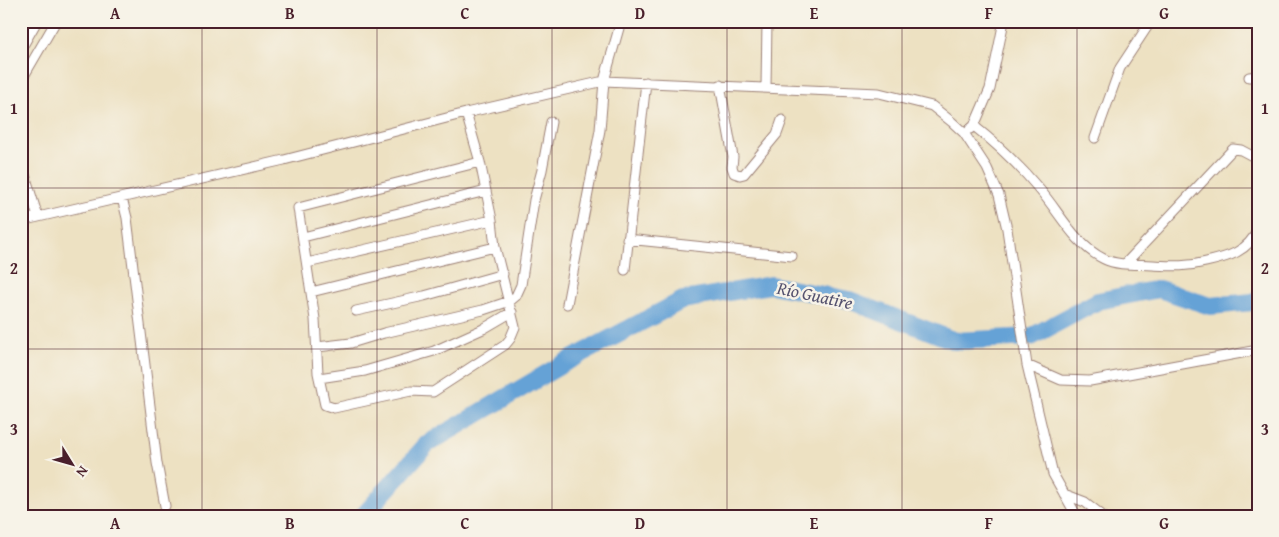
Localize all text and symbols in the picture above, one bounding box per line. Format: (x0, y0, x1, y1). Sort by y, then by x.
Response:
text: A (110, 1, 121, 25)
text: B (285, 1, 295, 25)
text: C (460, 1, 470, 25)
text: D (635, 1, 645, 25)
text: E (810, 1, 819, 25)
text: F (985, 1, 993, 25)
text: G (1159, 1, 1169, 25)
text: 1 (10, 96, 18, 120)
text: 1 (1261, 96, 1269, 120)
text: 2 (10, 256, 18, 280)
text: 2 (1261, 256, 1269, 280)
water label: Río Guatire (774, 274, 855, 316)
text: 3 (10, 417, 18, 441)
text: 3 (1261, 417, 1269, 441)
north arrow (48, 440, 98, 490)
text: N (71, 462, 93, 482)
text: A (110, 511, 121, 535)
text: B (285, 511, 295, 535)
text: C (460, 511, 470, 535)
text: D (635, 511, 645, 535)
text: E (810, 511, 819, 535)
text: F (985, 511, 993, 535)
text: G (1159, 511, 1169, 535)

